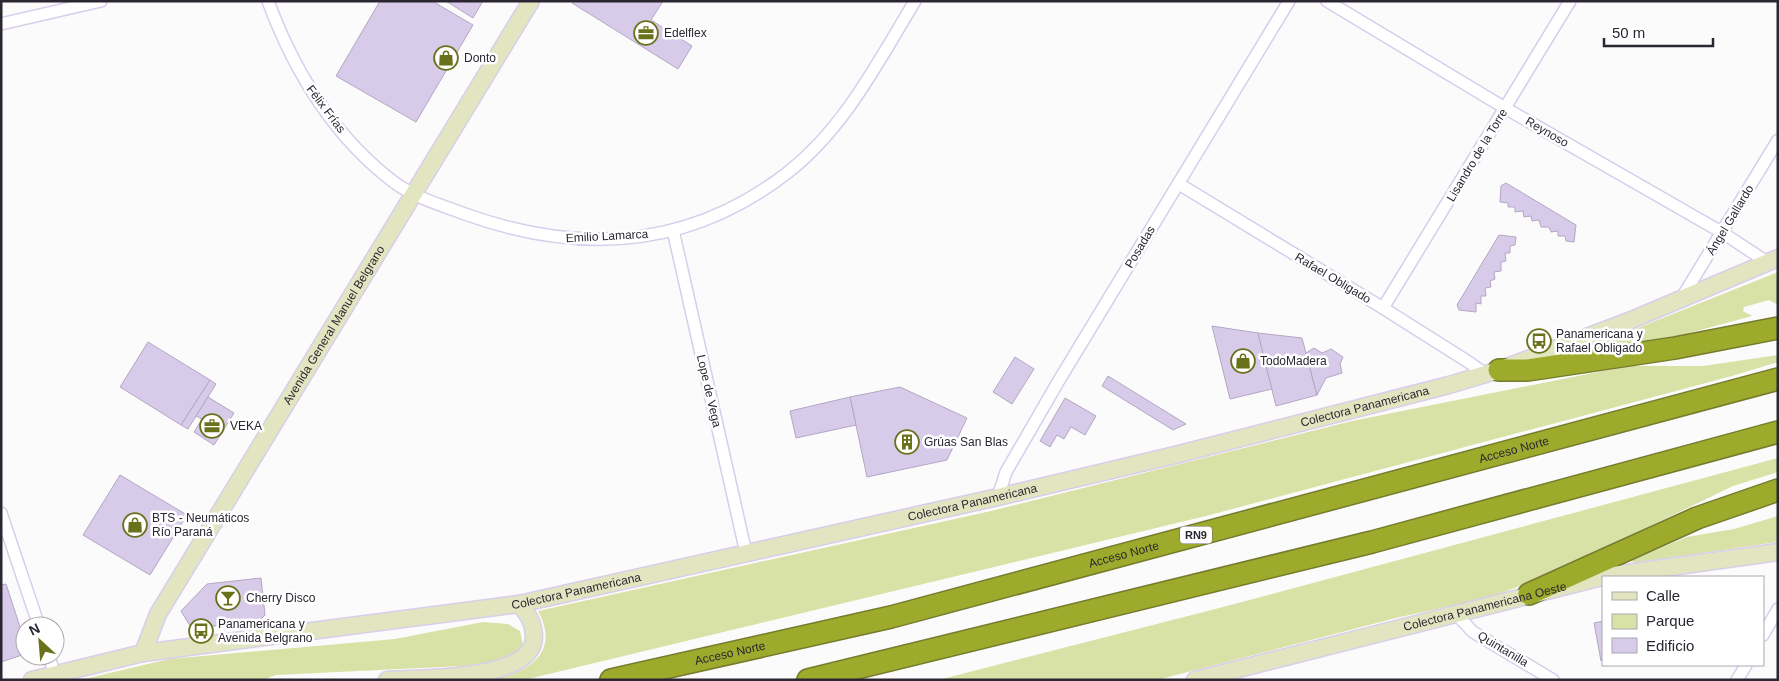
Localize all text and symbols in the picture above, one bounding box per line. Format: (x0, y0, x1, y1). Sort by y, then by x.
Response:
scale bar (1604, 15, 1713, 47)
office icon: Edelflex (633, 20, 659, 46)
text: 50 m (1612, 24, 1645, 41)
place label: Edelflex (664, 26, 707, 40)
shop icon: Donto (433, 45, 459, 71)
place label: Donto (464, 51, 496, 65)
street label: Félix Frías (304, 82, 348, 136)
street label: Lisandro de la Torre (1444, 106, 1510, 204)
street label: Reynoso (1523, 114, 1571, 150)
street label: Ángel Gallardo (1703, 182, 1757, 258)
street label: Posadas (1122, 223, 1158, 271)
street label: Emilio Lamarca (565, 227, 649, 245)
street label: Avenida General Manuel Belgrano (280, 243, 388, 407)
street label: Rafael Obligado (1293, 250, 1374, 306)
place label: Panamericana y Rafael Obligado (1556, 327, 1643, 355)
bus stop icon: Panamericana y Rafael Obligado (1526, 328, 1552, 354)
shop icon: TodoMadera (1230, 348, 1256, 374)
street label: Lope de Vega (694, 353, 724, 429)
place label: TodoMadera (1260, 354, 1327, 368)
street label: Colectora Panamericana (1299, 383, 1431, 430)
office icon: VEKA (199, 413, 225, 439)
place label: VEKA (230, 419, 262, 433)
building icon: Grúas San Blas (894, 429, 920, 455)
street label: Acceso Norte (1477, 434, 1551, 466)
place label: Grúas San Blas (924, 435, 1008, 449)
street label: Colectora Panamericana (906, 481, 1039, 524)
place label: BTS - Neumáticos Río Paraná (152, 511, 249, 539)
shop icon: BTS - Neumáticos Río Paraná (122, 512, 148, 538)
road number: RN9 (1180, 526, 1212, 544)
street label: Acceso Norte (1087, 538, 1161, 571)
street label: Colectora Panamericana (511, 570, 643, 612)
legend (1602, 576, 1764, 666)
street label: Colectora Panamericana Oeste (1402, 579, 1568, 634)
bar icon: Cherry Disco (215, 585, 241, 611)
text: Calle (1646, 587, 1680, 604)
place label: Cherry Disco (246, 591, 316, 605)
text: Parque (1646, 612, 1694, 629)
north arrow (15, 616, 65, 666)
place label: Panamericana y Avenida Belgrano (218, 617, 313, 645)
bus stop icon: Panamericana y Avenida Belgrano (188, 618, 214, 644)
text: N (26, 620, 42, 639)
street label: Quintanilla (1475, 628, 1531, 670)
text: Edificio (1646, 637, 1694, 654)
street label: Acceso Norte (693, 638, 767, 668)

